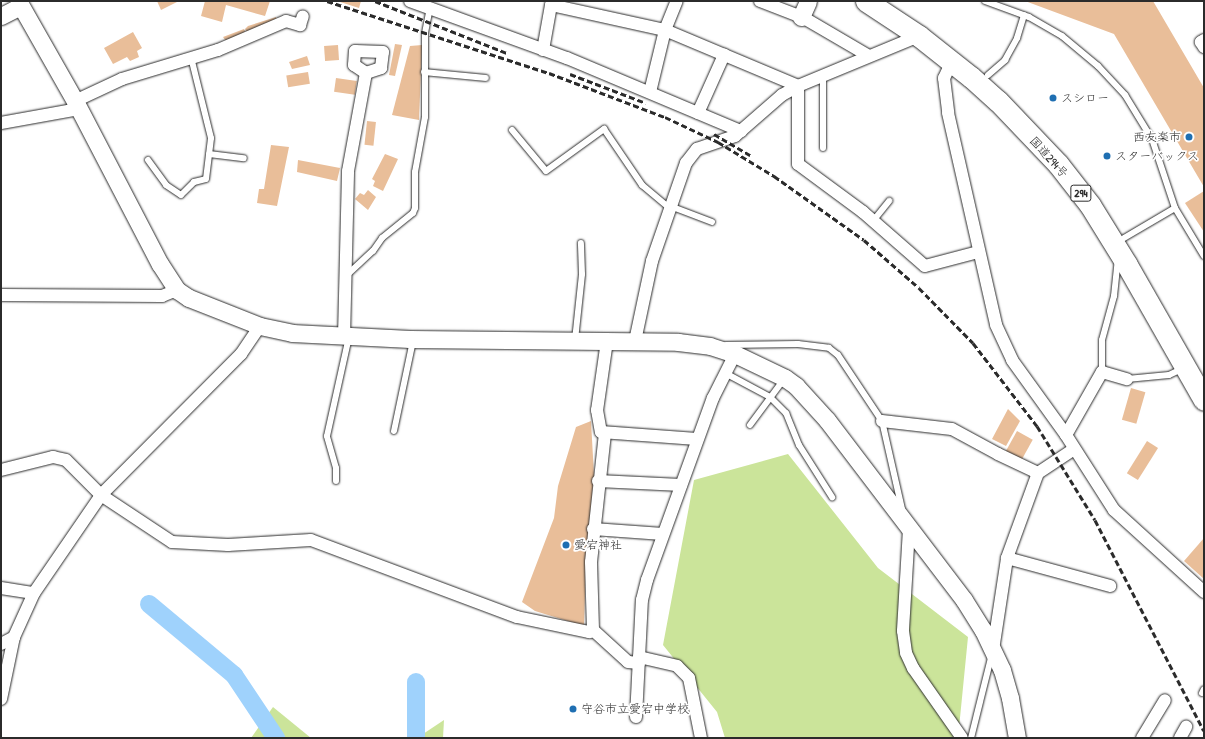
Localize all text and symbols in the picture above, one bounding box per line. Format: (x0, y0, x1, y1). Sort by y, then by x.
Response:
place label: スシロー (1061, 91, 1109, 105)
marker: スシロー (1048, 93, 1058, 103)
place label: 西友楽市 (1133, 130, 1181, 144)
marker: 西友楽市 (1184, 132, 1194, 142)
street label: 国道294号 (1027, 133, 1071, 181)
place label: スターバックス (1115, 149, 1199, 163)
marker: スターバックス (1102, 151, 1112, 161)
road number: 294 (1070, 184, 1092, 202)
place label: 愛宕神社 (574, 538, 622, 552)
marker: 愛宕神社 (561, 540, 571, 550)
place label: 守谷市立愛宕中学校 (581, 702, 689, 716)
marker: 守谷市立愛宕中学校 (568, 704, 578, 714)

